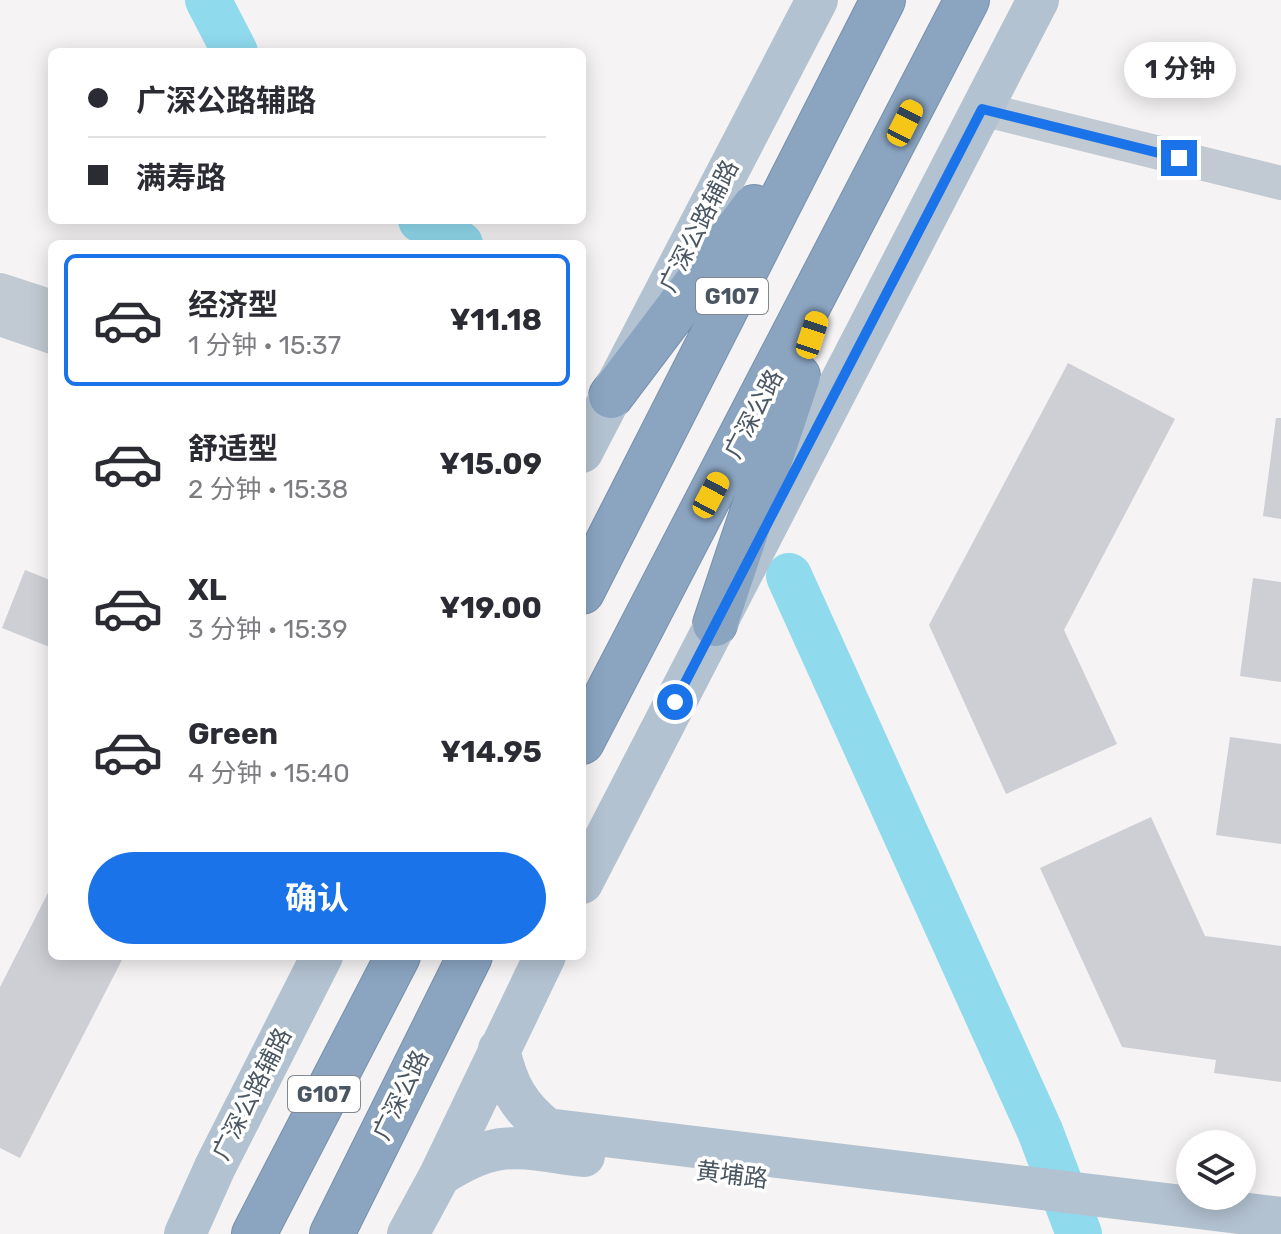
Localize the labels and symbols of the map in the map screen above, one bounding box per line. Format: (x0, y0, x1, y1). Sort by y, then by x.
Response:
callout: 1 分钟 (1123, 42, 1235, 98)
car (883, 96, 927, 150)
route end (1161, 140, 1197, 176)
street label: 广深公路辅路 (654, 155, 744, 297)
road number: G107 (696, 278, 768, 314)
car (793, 308, 831, 362)
street label: 广深公路 (719, 365, 789, 463)
car (689, 468, 733, 522)
route start (657, 684, 693, 720)
street label: 广深公路辅路 (207, 1023, 297, 1165)
street label: 广深公路 (367, 1046, 435, 1144)
road number: G107 (288, 1076, 360, 1112)
street label: 黄埔路 (695, 1157, 769, 1193)

